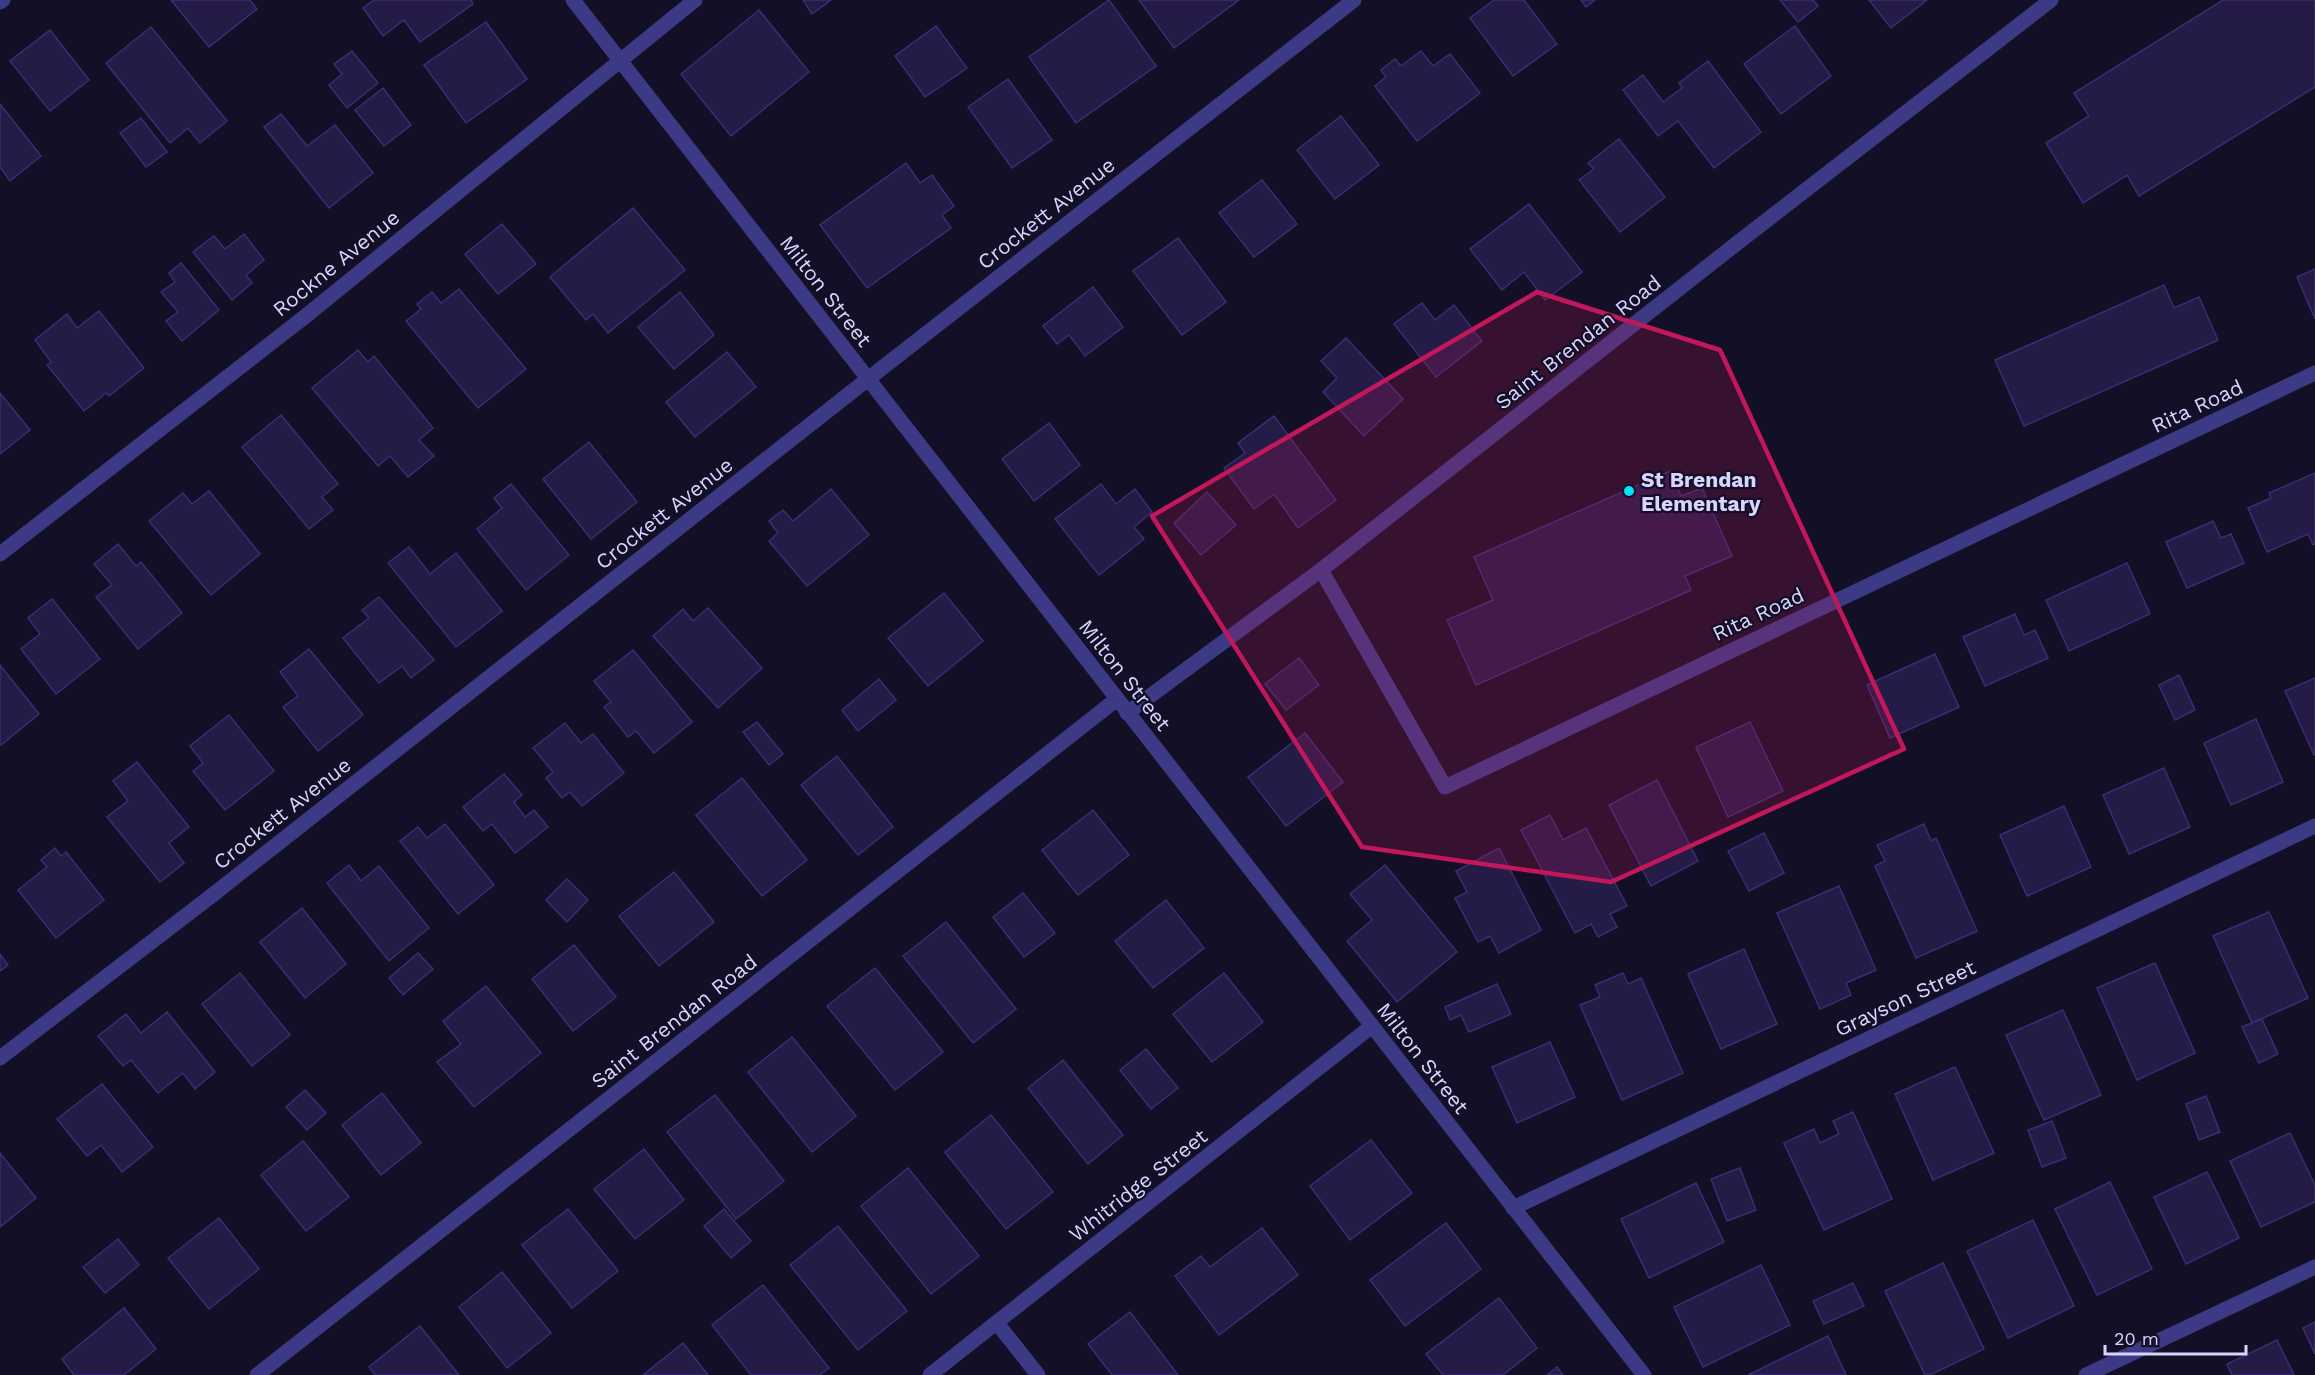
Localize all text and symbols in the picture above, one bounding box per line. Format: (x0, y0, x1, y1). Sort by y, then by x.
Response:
street label: Crockett Avenue (972, 152, 1120, 274)
street label: Rockne Avenue (268, 204, 404, 322)
street label: Milton Street (775, 230, 877, 352)
street label: Saint Brendan Road (1490, 270, 1666, 414)
street label: Rita Road (2147, 374, 2247, 438)
street label: Crockett Avenue (590, 452, 738, 574)
place label: St Brendan Elementary (1641, 467, 1761, 516)
marker: St Brendan Elementary (1622, 484, 1636, 498)
street label: Rita Road (1708, 582, 1808, 646)
street label: Milton Street (1074, 614, 1176, 736)
street label: Crockett Avenue (208, 752, 356, 874)
street label: Saint Brendan Road (586, 949, 762, 1093)
street label: Grayson Street (1831, 954, 1980, 1042)
street label: Milton Street (1372, 997, 1474, 1119)
street label: Whitridge Street (1064, 1123, 1212, 1247)
scale bar (2105, 1318, 2246, 1356)
text: 20 m (2114, 1328, 2159, 1349)

